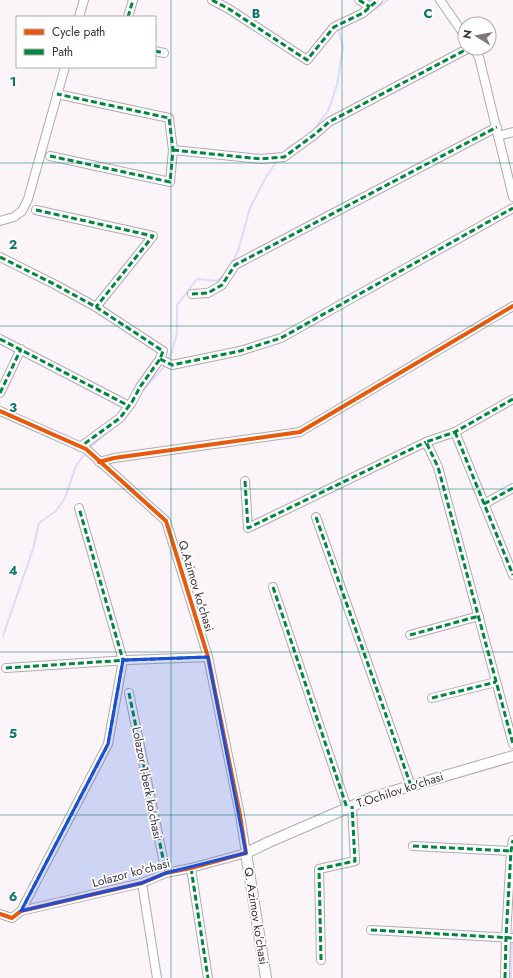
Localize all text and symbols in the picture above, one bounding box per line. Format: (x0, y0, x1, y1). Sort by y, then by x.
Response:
text: B (252, 4, 261, 23)
text: C (423, 4, 433, 23)
legend (16, 16, 156, 68)
north arrow (457, 16, 497, 56)
text: Cycle path (52, 23, 105, 41)
text: N (458, 28, 476, 40)
text: Path (52, 43, 73, 61)
text: 1 (10, 72, 16, 91)
text: 2 (9, 235, 17, 254)
text: 3 (9, 398, 17, 417)
street label: Q.Azimov ko'chasi (174, 538, 218, 634)
text: 4 (8, 561, 18, 580)
text: 5 (9, 724, 17, 743)
street label: Lolazor 1-berk ko'chasi (127, 725, 167, 841)
street label: T.Ochilov ko'chasi (354, 767, 446, 813)
street label: Lolazor ko'chasi (90, 854, 172, 892)
street label: Q. Azimov ko'chasi (239, 866, 273, 966)
text: 6 (9, 887, 18, 906)

